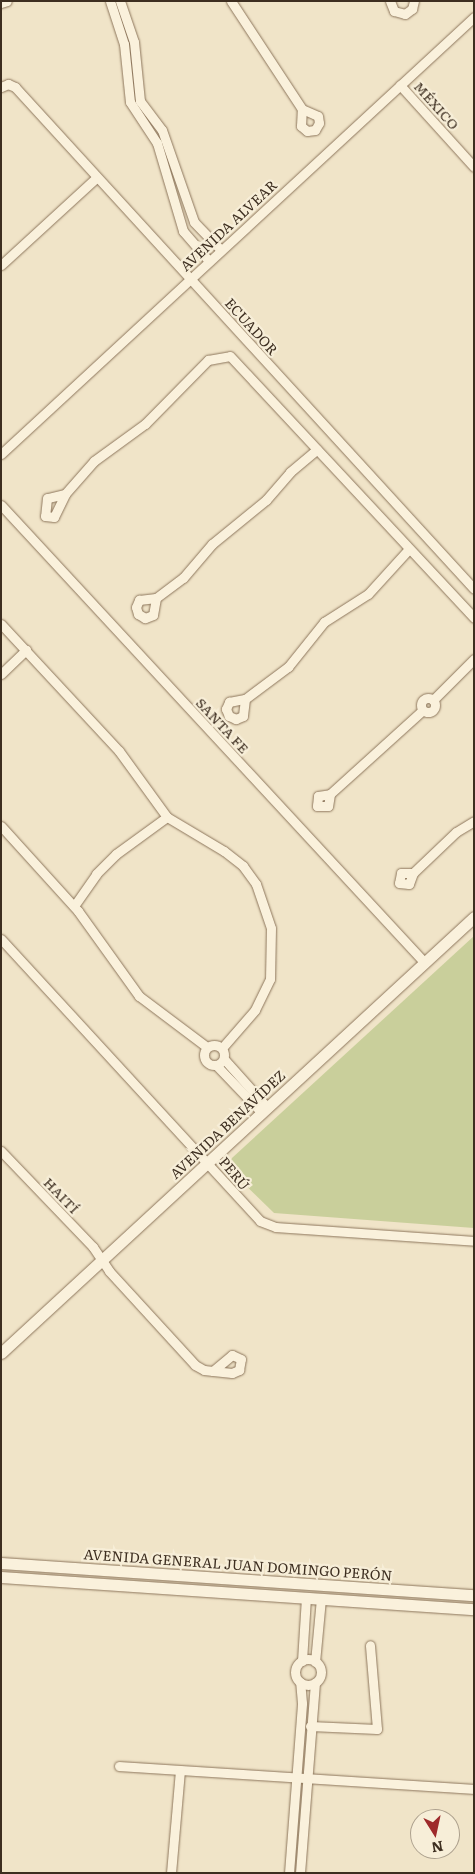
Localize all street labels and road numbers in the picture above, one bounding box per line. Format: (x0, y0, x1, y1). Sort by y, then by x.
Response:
street label: MÉXICO (411, 78, 463, 132)
street label: AVENIDA ALVEAR (176, 176, 280, 274)
street label: ECUADOR (222, 294, 282, 358)
street label: SANTA FE (193, 694, 253, 756)
street label: AVENIDA BENAVÍDEZ (166, 1066, 288, 1182)
street label: PERÚ (216, 1153, 254, 1193)
street label: HAITÍ (41, 1173, 83, 1217)
street label: AVENIDA GENERAL JUAN DOMINGO PERÓN (83, 1545, 393, 1583)

